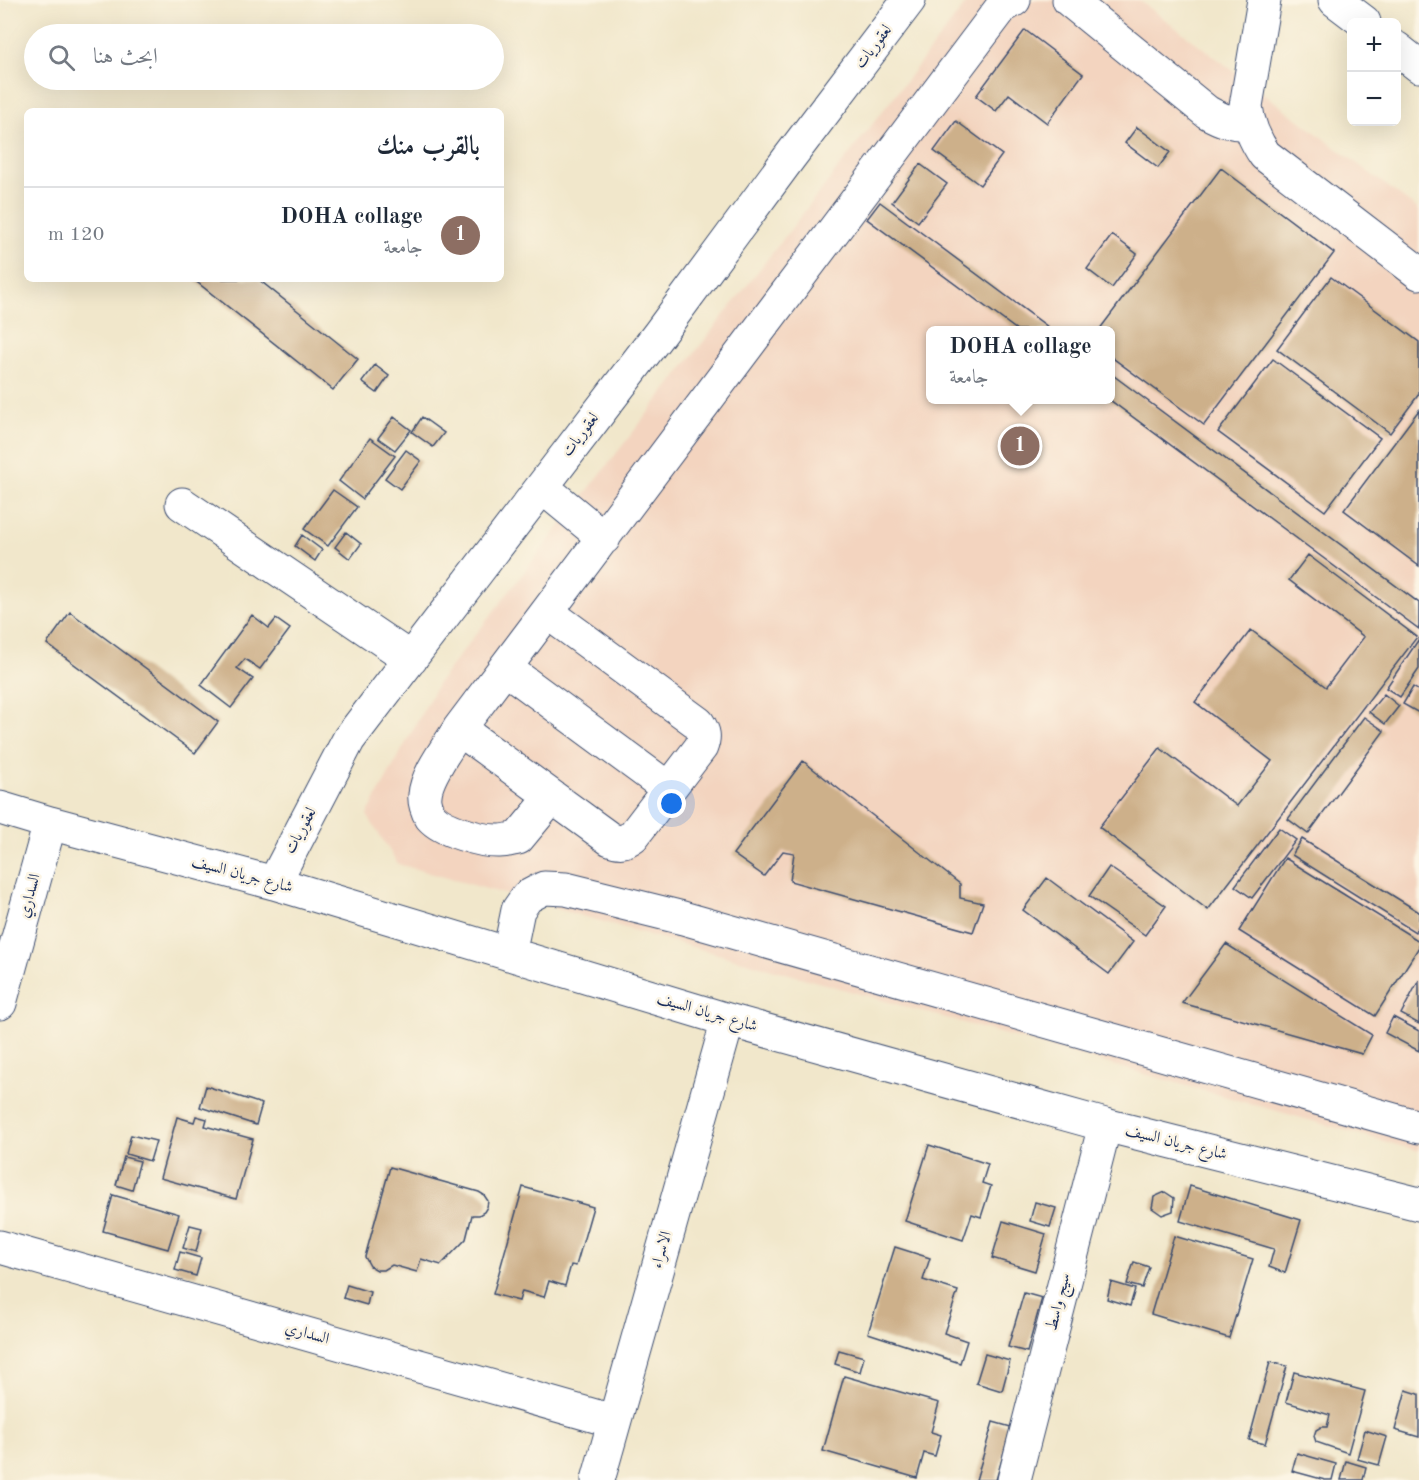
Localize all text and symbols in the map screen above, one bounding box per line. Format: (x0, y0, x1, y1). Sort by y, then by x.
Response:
map controls (1347, 18, 1401, 126)
button: + (1347, 18, 1401, 72)
street label: لعقوريات (853, 22, 896, 72)
search box (24, 24, 504, 90)
icon: search (45, 41, 78, 74)
text: ابحث هنا (93, 46, 158, 68)
button: − (1347, 72, 1401, 126)
text: بالقرب منك (377, 134, 480, 160)
text: DOHA collage (280, 206, 423, 228)
text: 120 m (48, 225, 104, 245)
text: 1 (455, 225, 466, 245)
text: جامعة (384, 238, 423, 258)
popup (926, 326, 1115, 404)
text: DOHA collage (949, 336, 1092, 358)
text: جامعة (949, 368, 989, 388)
street label: لعقوريات (560, 410, 603, 460)
pin: 1 (1000, 424, 1040, 468)
your location (657, 789, 686, 818)
street label: لعقوريات (282, 805, 321, 857)
street label: شارع جريان السيف (189, 854, 294, 900)
street label: السداري (16, 872, 46, 921)
street label: شارع جريان السيف (654, 991, 759, 1039)
street label: شارع جريان السيف (1123, 1123, 1228, 1167)
street label: الاسراء (649, 1230, 676, 1271)
street label: سيج واسط (1043, 1271, 1079, 1334)
street label: السداري (282, 1320, 331, 1351)

